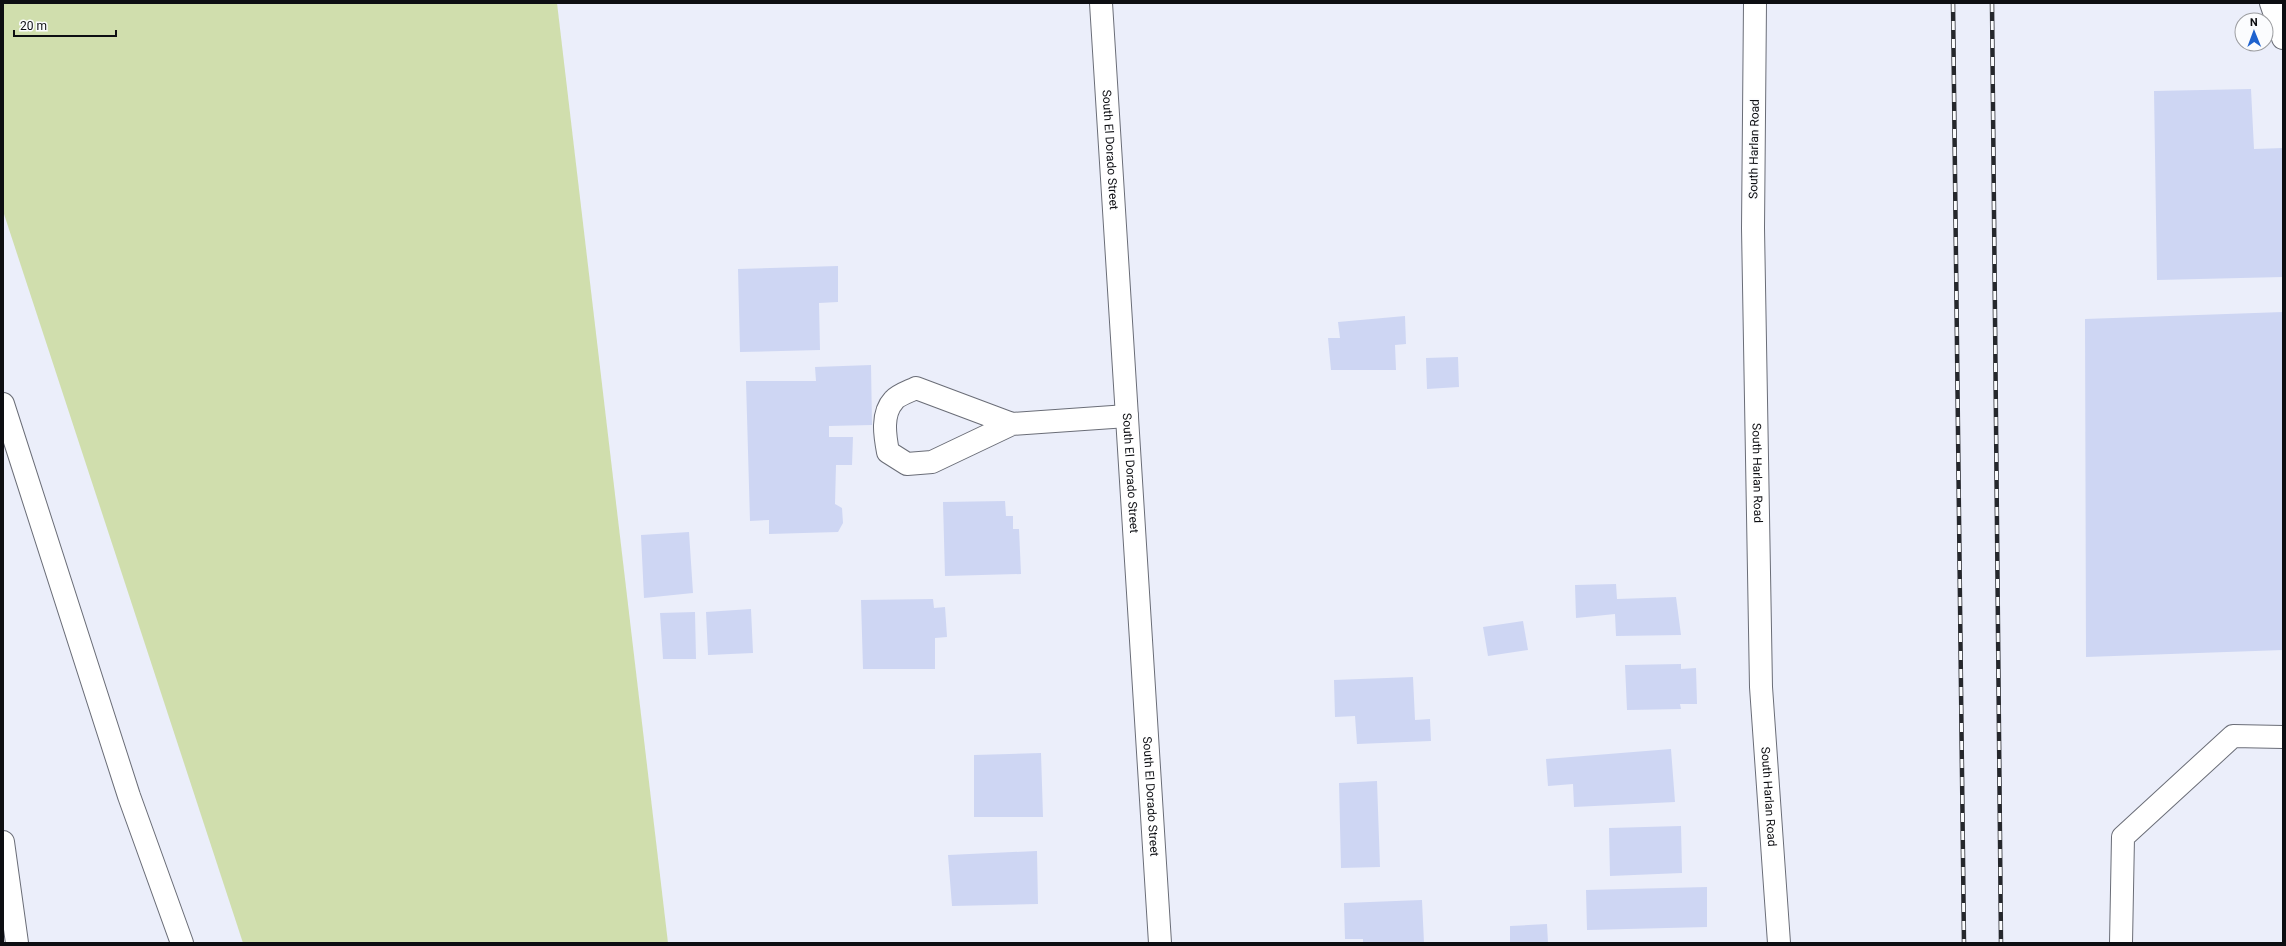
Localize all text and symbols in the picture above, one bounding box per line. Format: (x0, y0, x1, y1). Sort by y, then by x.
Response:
scale bar (14, 12, 116, 38)
north arrow (2234, 12, 2274, 52)
text: N (2250, 16, 2258, 29)
text: 20 m (20, 19, 47, 33)
street label: South El Dorado Street (1099, 89, 1121, 210)
street label: South Harlan Road (1746, 99, 1762, 199)
street label: South El Dorado Street (1120, 413, 1141, 534)
street label: South Harlan Road (1749, 423, 1765, 523)
street label: South El Dorado Street (1140, 736, 1162, 857)
street label: South Harlan Road (1758, 746, 1779, 847)

